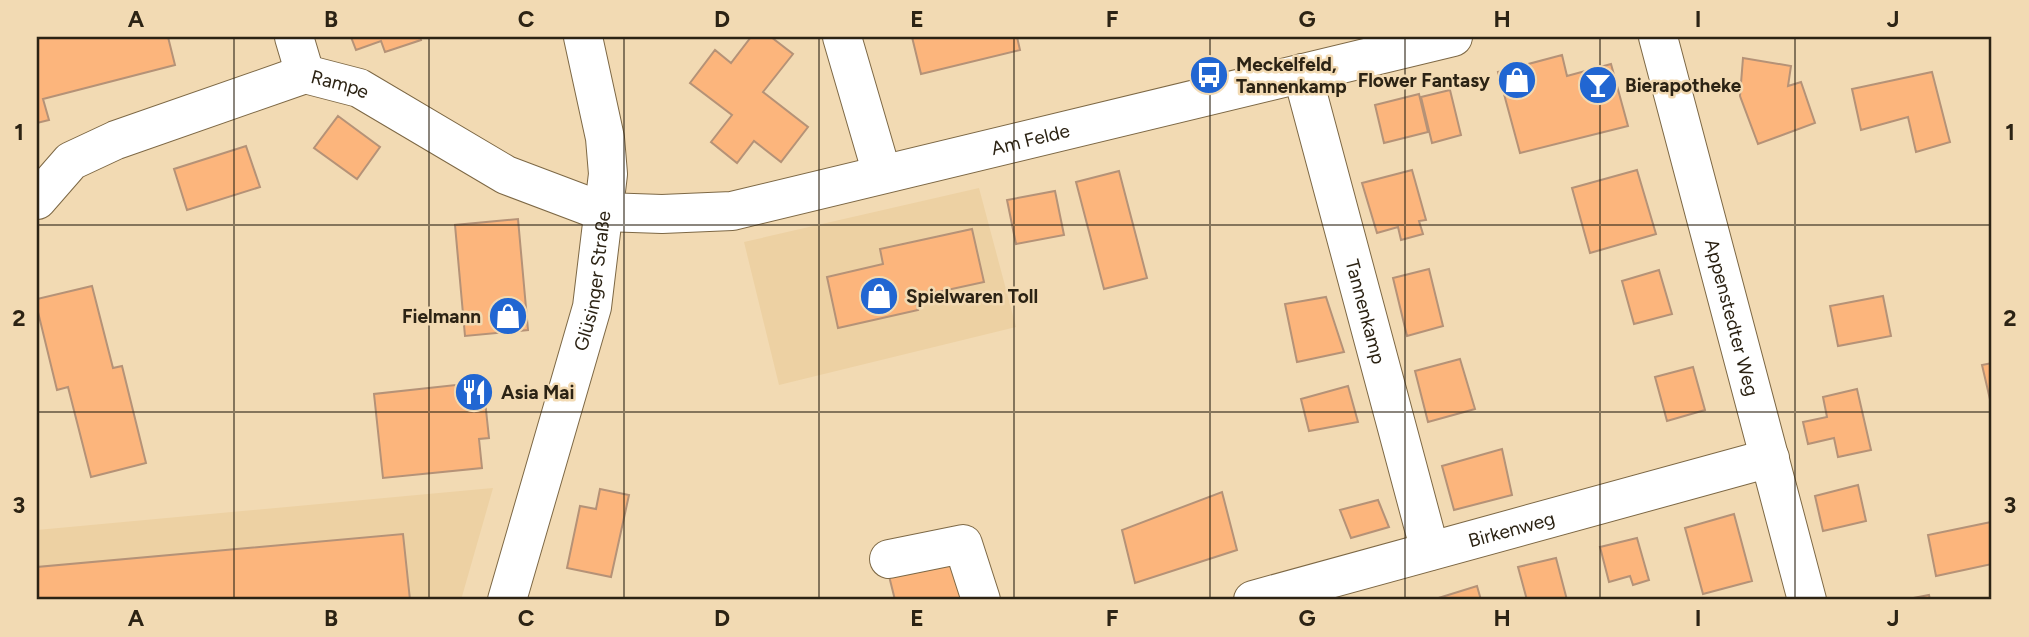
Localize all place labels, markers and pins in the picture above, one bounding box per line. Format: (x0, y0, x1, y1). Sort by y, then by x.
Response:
place label: Meckelfeld, Tannenkamp (1236, 53, 1347, 98)
bus stop icon: Meckelfeld, Tannenkamp (1188, 54, 1230, 96)
shop icon: Flower Fantasy (1496, 59, 1538, 101)
bar icon: Bierapotheke (1577, 64, 1619, 106)
place label: Flower Fantasy (1358, 69, 1490, 92)
place label: Bierapotheke (1625, 74, 1742, 97)
shop icon: Spielwaren Toll (858, 275, 900, 317)
place label: Spielwaren Toll (906, 285, 1038, 308)
shop icon: Fielmann (487, 295, 529, 337)
place label: Fielmann (402, 305, 481, 328)
restaurant icon: Asia Mai (453, 371, 495, 413)
place label: Asia Mai (501, 381, 574, 404)

